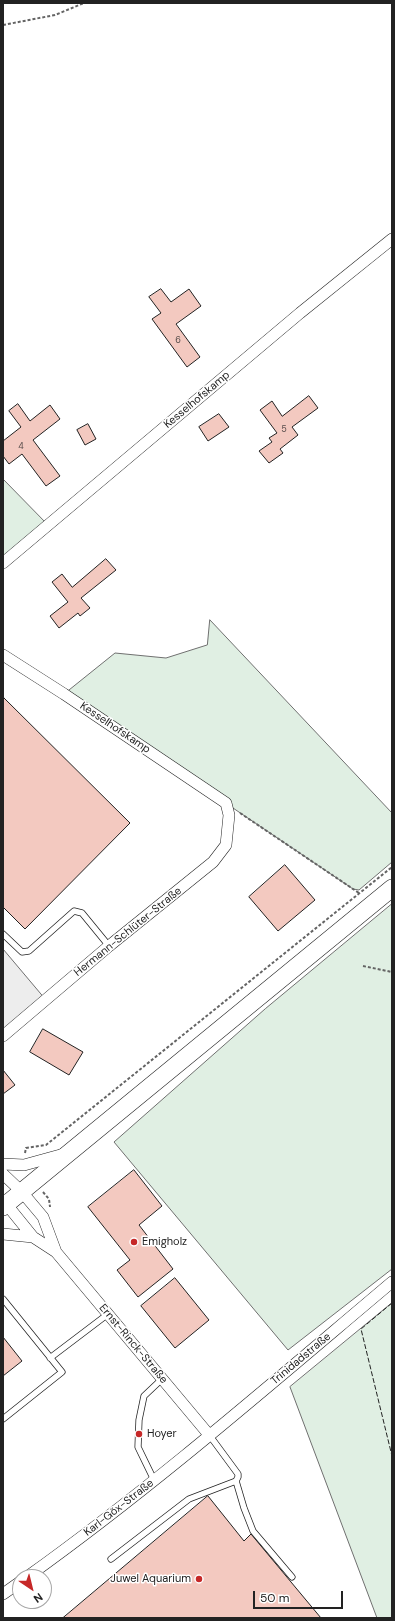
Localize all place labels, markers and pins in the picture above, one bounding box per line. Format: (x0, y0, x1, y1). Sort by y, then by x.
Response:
place label: Emigholz (142, 1235, 187, 1249)
marker: Emigholz (129, 1237, 139, 1247)
place label: Hoyer (147, 1427, 176, 1441)
marker: Hoyer (134, 1429, 144, 1439)
place label: Juwel Aquarium (110, 1572, 191, 1586)
marker: Juwel Aquarium (194, 1574, 204, 1584)

